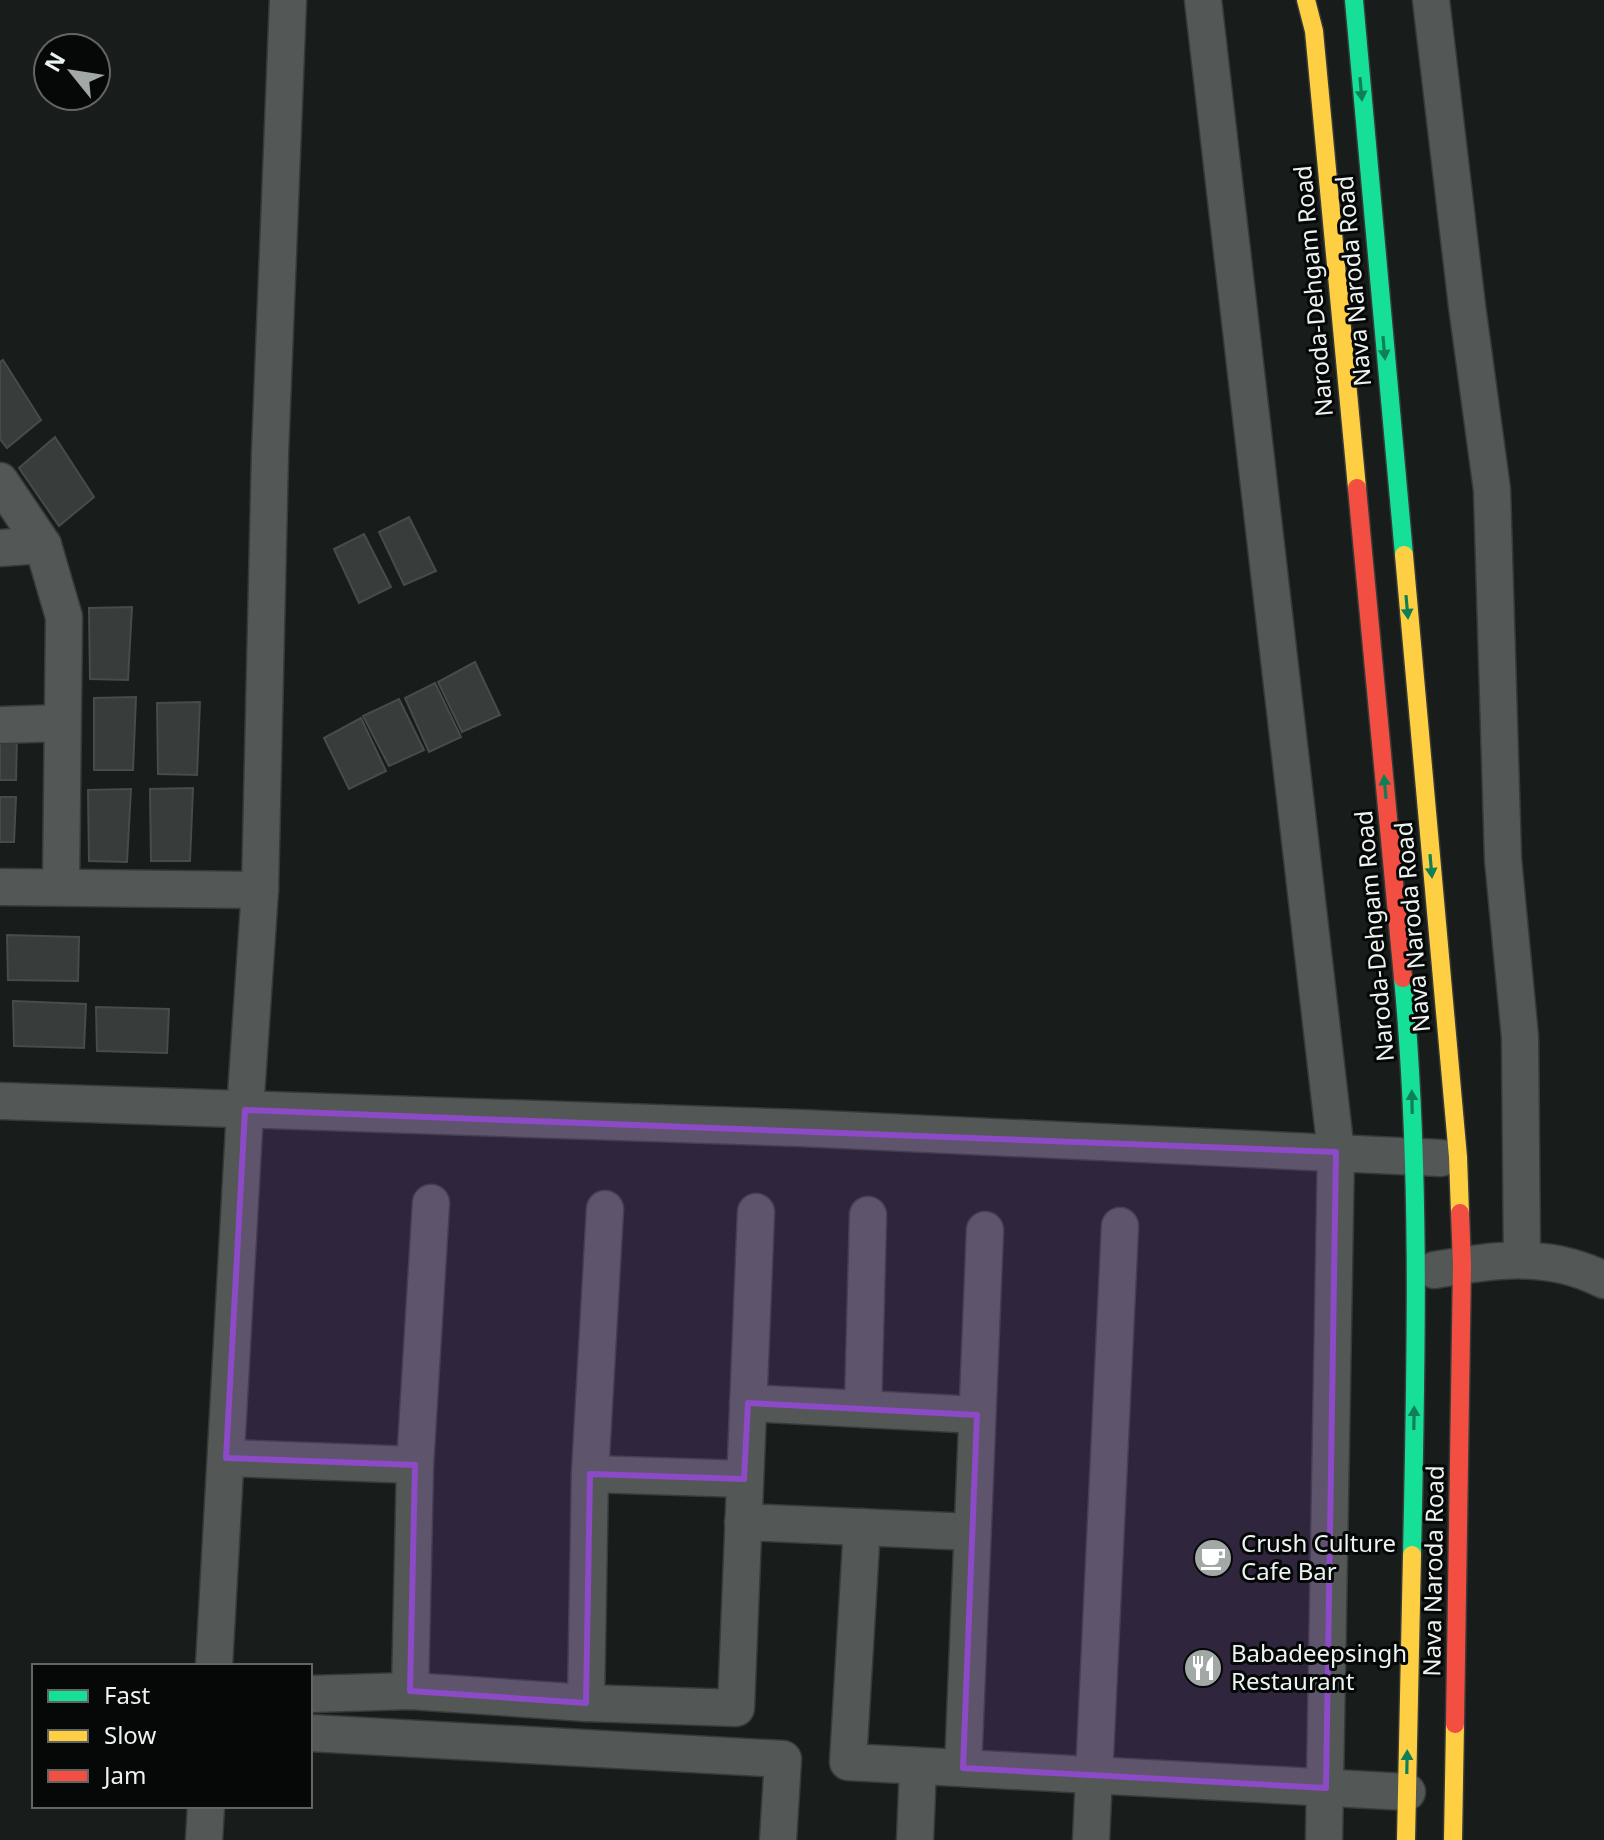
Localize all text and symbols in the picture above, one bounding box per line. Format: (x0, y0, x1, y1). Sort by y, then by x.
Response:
north arrow (32, 32, 112, 112)
text: N (36, 46, 71, 77)
one-way arrow (1355, 77, 1368, 102)
street label: Naroda-Dehgam Road (1285, 164, 1340, 418)
street label: Nava Naroda Road (1327, 174, 1378, 388)
one-way arrow (1378, 336, 1391, 361)
one-way arrow (1401, 595, 1414, 620)
one-way arrow (1378, 774, 1391, 799)
street label: Naroda-Dehgam Road (1346, 809, 1401, 1063)
street label: Nava Naroda Road (1386, 820, 1437, 1034)
one-way arrow (1425, 854, 1438, 879)
one-way arrow (1406, 1089, 1419, 1114)
one-way arrow (1408, 1405, 1421, 1430)
street label: Nava Naroda Road (1414, 1465, 1451, 1677)
place label: Crush Culture Cafe Bar (1241, 1526, 1396, 1587)
cafe icon: Crush Culture Cafe Bar (1192, 1537, 1234, 1579)
place label: Babadeepsingh Restaurant (1231, 1636, 1407, 1697)
restaurant icon: Babadeepsingh Restaurant (1182, 1647, 1224, 1689)
legend (32, 1664, 312, 1808)
text: Fast (104, 1678, 150, 1711)
text: Slow (104, 1718, 156, 1751)
one-way arrow (1401, 1749, 1414, 1774)
text: Jam (102, 1758, 146, 1791)

